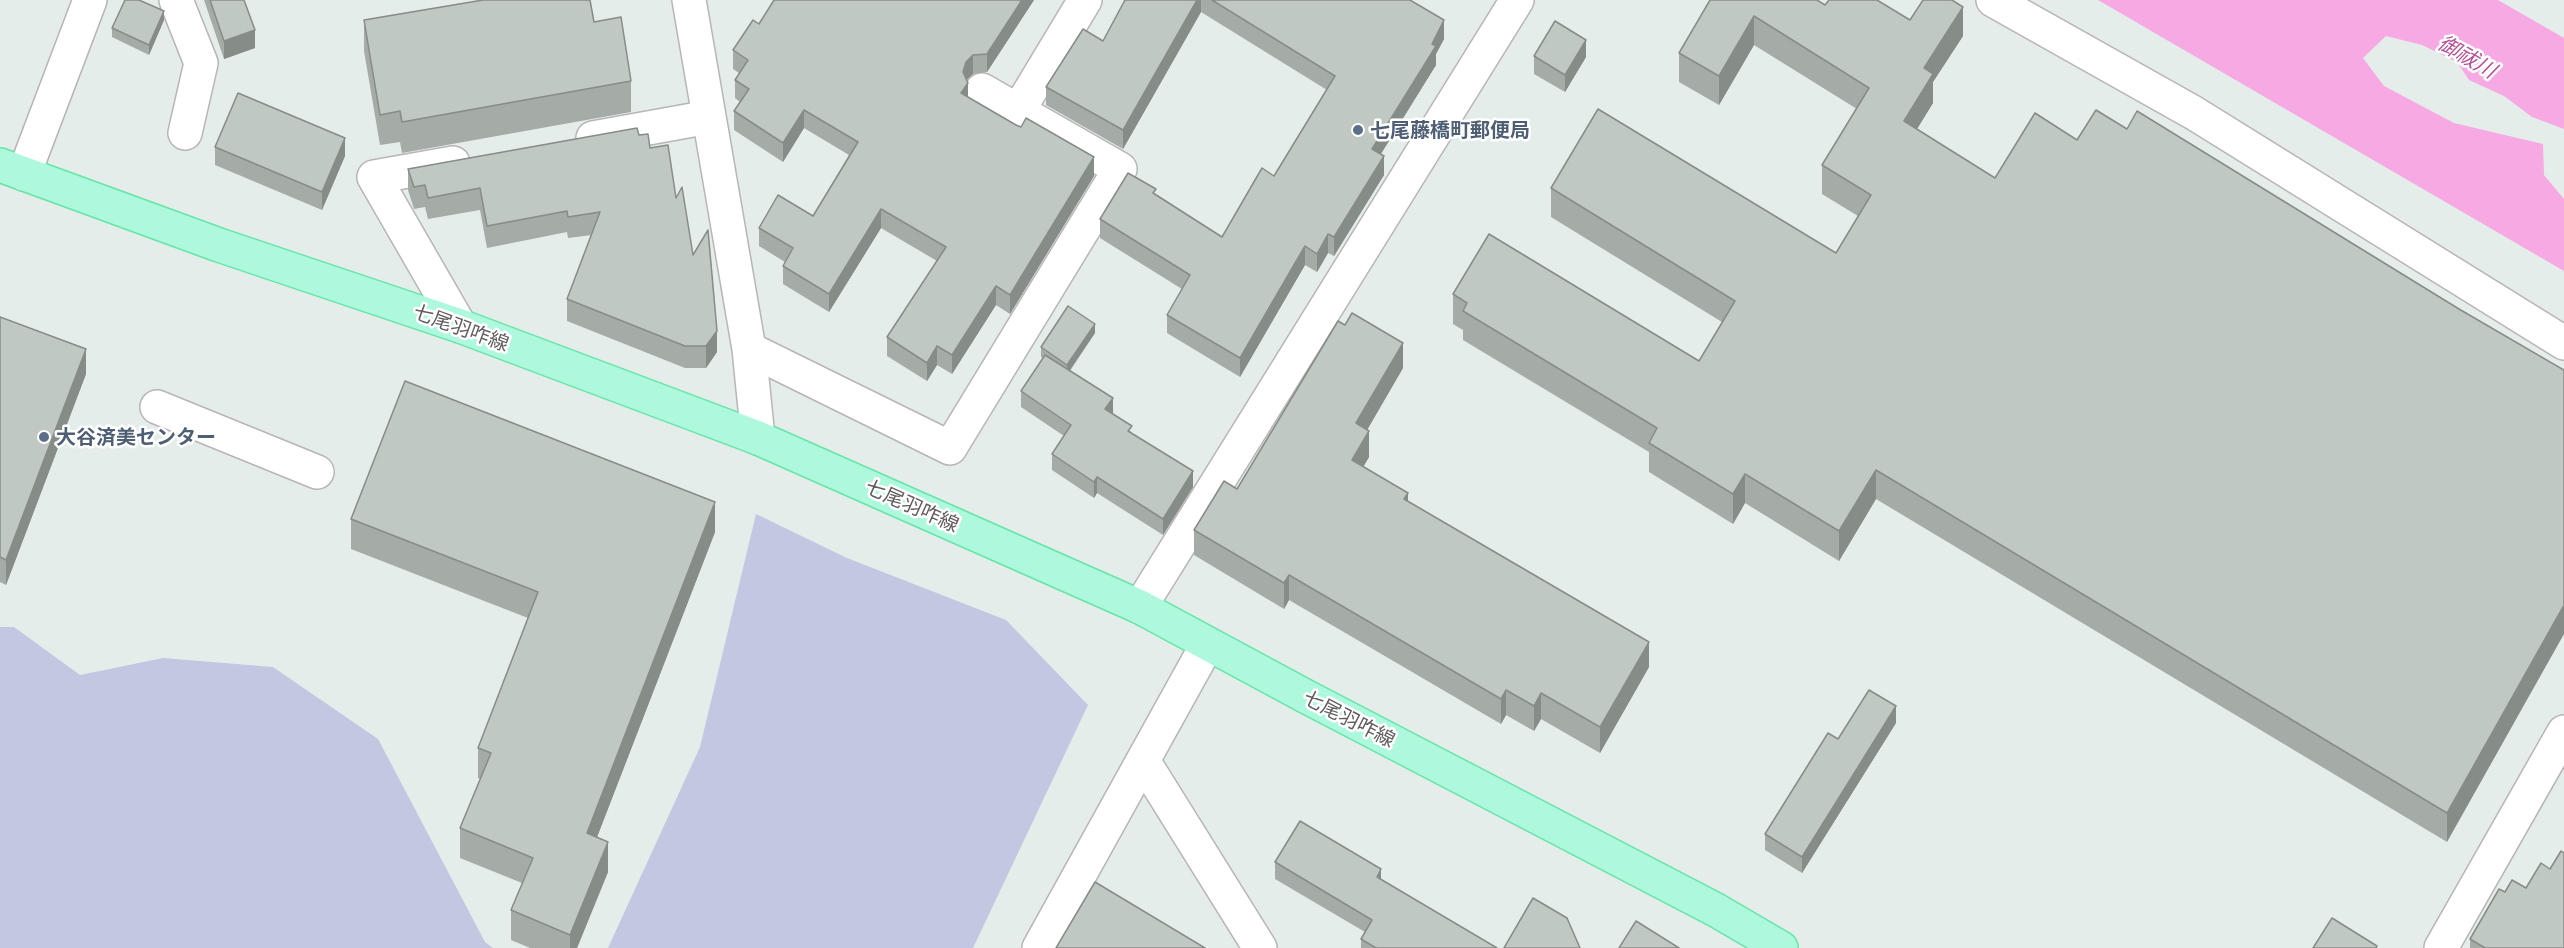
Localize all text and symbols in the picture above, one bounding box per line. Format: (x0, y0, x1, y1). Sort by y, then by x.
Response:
water label: 御祓川 (2433, 30, 2501, 84)
place label: 七尾藤橋町郵便局 (1370, 118, 1530, 142)
marker: 七尾藤橋町郵便局 (1351, 123, 1365, 137)
street label: 七尾羽咋線 (410, 300, 512, 356)
place label: 大谷済美センター (56, 425, 216, 449)
marker: 大谷済美センター (37, 430, 51, 444)
street label: 七尾羽咋線 (861, 475, 963, 537)
street label: 七尾羽咋線 (1299, 686, 1399, 752)

